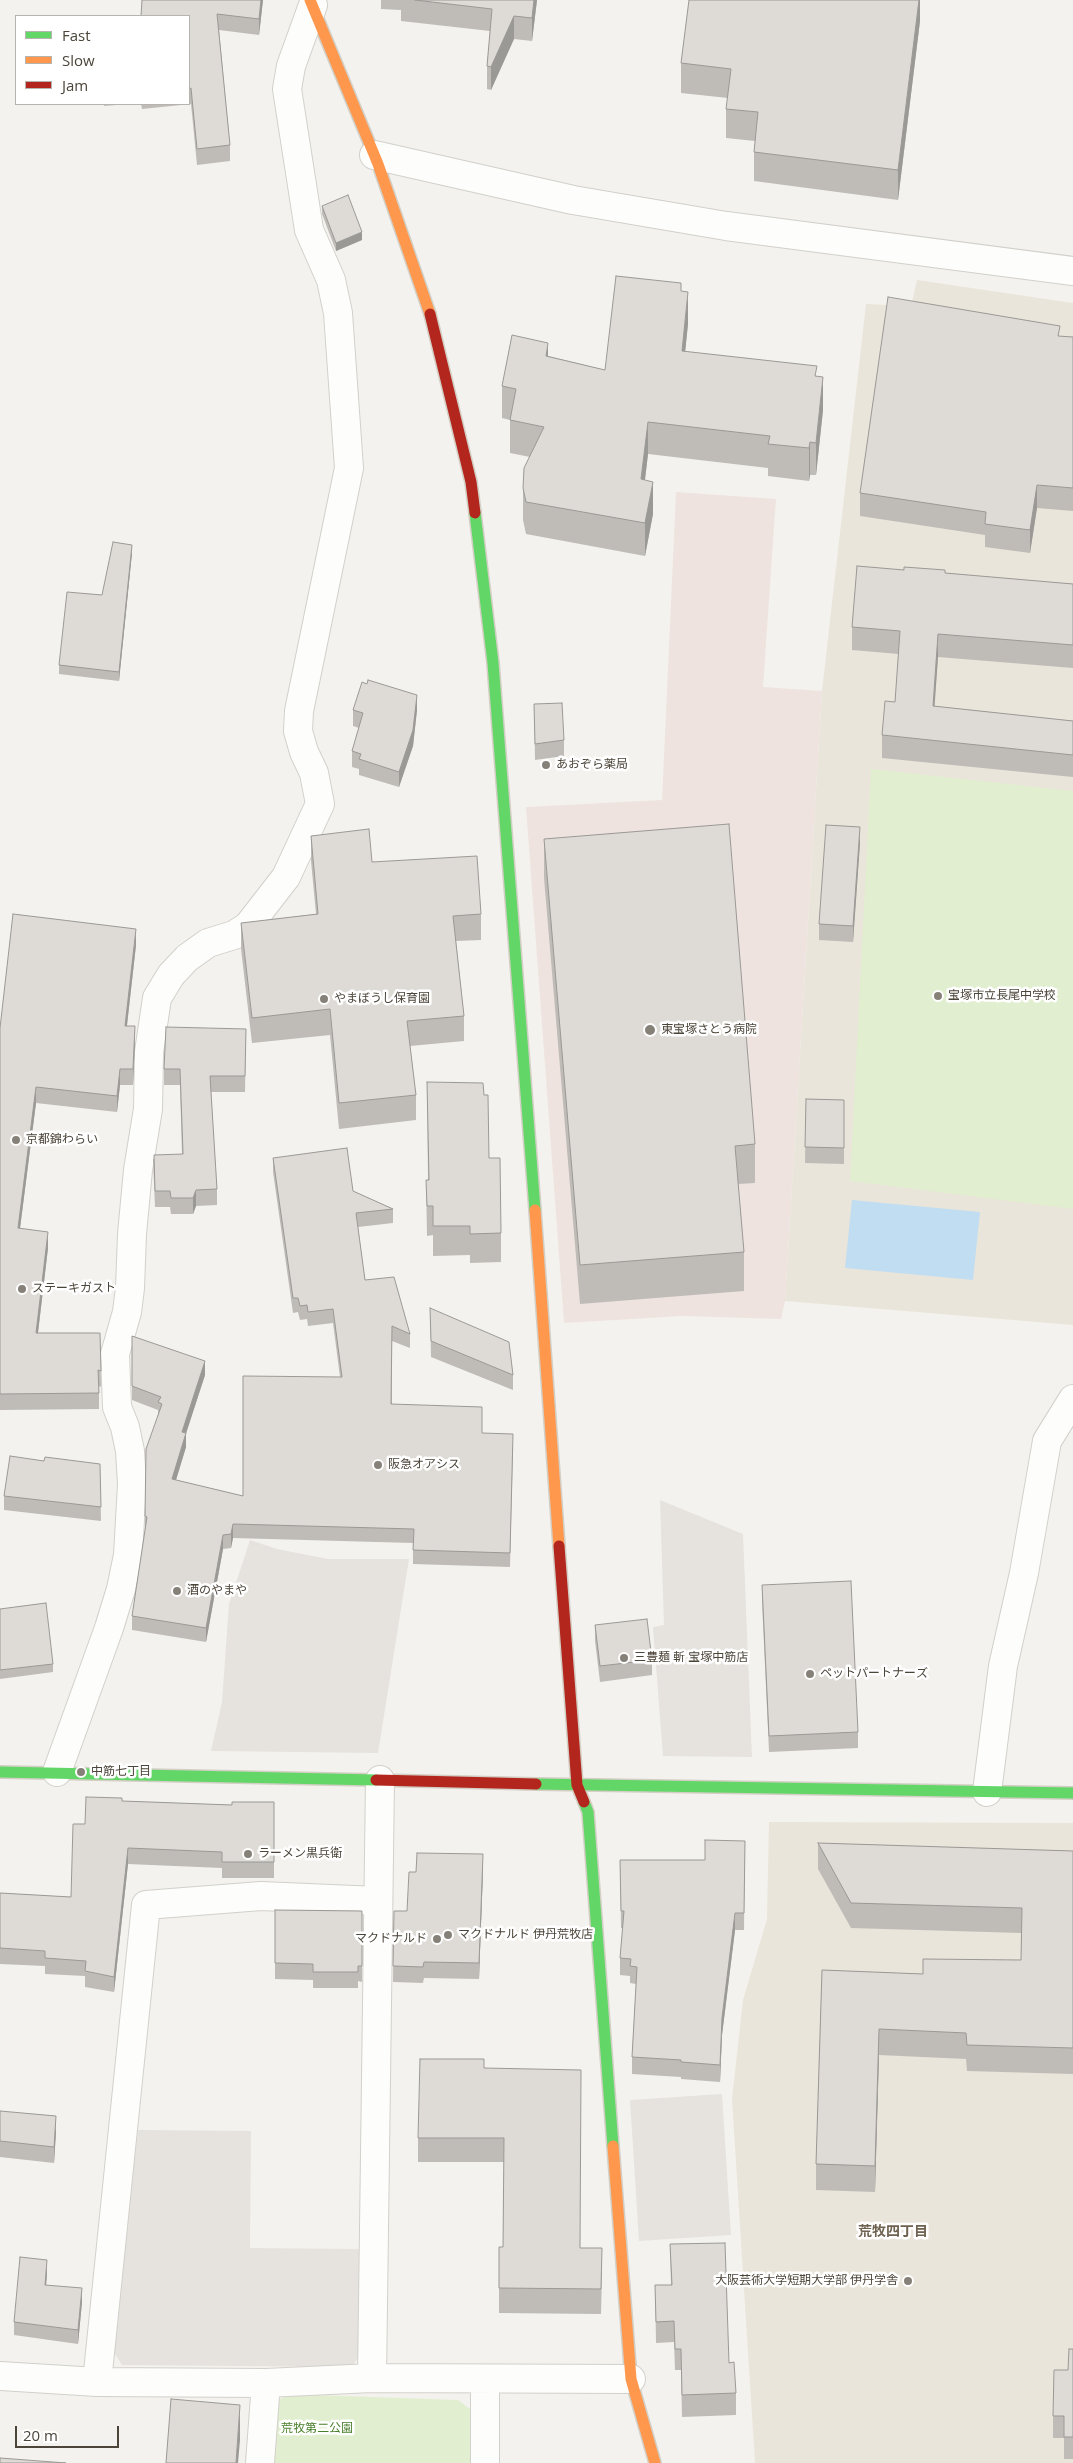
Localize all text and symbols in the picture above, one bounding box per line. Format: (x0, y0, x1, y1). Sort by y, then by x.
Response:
legend (15, 15, 190, 105)
text: Fast (62, 25, 91, 45)
text: Slow (62, 50, 95, 70)
text: Jam (62, 75, 88, 95)
place label: あおぞら薬局 (556, 758, 628, 772)
marker: あおぞら薬局 (540, 759, 552, 771)
place label: 宝塚市立長尾中学校 (948, 989, 1056, 1003)
marker: 宝塚市立長尾中学校 (932, 990, 944, 1002)
place label: やまぼうし保育園 (334, 992, 430, 1006)
marker: やまぼうし保育園 (318, 993, 330, 1005)
marker: 東宝塚さとう病院 (643, 1023, 657, 1037)
place label: 東宝塚さとう病院 (661, 1023, 757, 1037)
place label: 京都錦わらい (26, 1133, 98, 1147)
marker: 京都錦わらい (10, 1134, 22, 1146)
place label: ステーキガスト (32, 1282, 116, 1296)
marker: ステーキガスト (16, 1283, 28, 1295)
place label: 阪急オアシス (388, 1458, 460, 1472)
marker: 阪急オアシス (372, 1459, 384, 1471)
place label: 酒のやまや (187, 1584, 247, 1598)
marker: 酒のやまや (171, 1585, 183, 1597)
place label: 三豊麺 斬 宝塚中筋店 (634, 1651, 748, 1665)
marker: 三豊麺 斬 宝塚中筋店 (618, 1652, 630, 1664)
place label: ペットパートナーズ (820, 1667, 928, 1681)
marker: ペットパートナーズ (804, 1668, 816, 1680)
place label: 中筋七丁目 (91, 1765, 151, 1779)
marker: 中筋七丁目 (75, 1766, 87, 1778)
place label: ラーメン黒兵衛 (258, 1847, 342, 1861)
marker: ラーメン黒兵衛 (242, 1848, 254, 1860)
place label: マクドナルド 伊丹荒牧店 (458, 1928, 593, 1942)
marker: マクドナルド 伊丹荒牧店 (442, 1929, 454, 1941)
place label: マクドナルド (355, 1932, 427, 1946)
marker: マクドナルド (431, 1933, 443, 1945)
district label: 荒牧四丁目 (858, 2224, 928, 2240)
place label: 大阪芸術大学短期大学部 伊丹学舎 (715, 2274, 898, 2288)
marker: 大阪芸術大学短期大学部 伊丹学舎 (902, 2275, 914, 2287)
scale bar (18, 2416, 121, 2448)
park label: 荒牧第二公園 (281, 2422, 353, 2436)
text: 20 m (23, 2425, 58, 2445)

